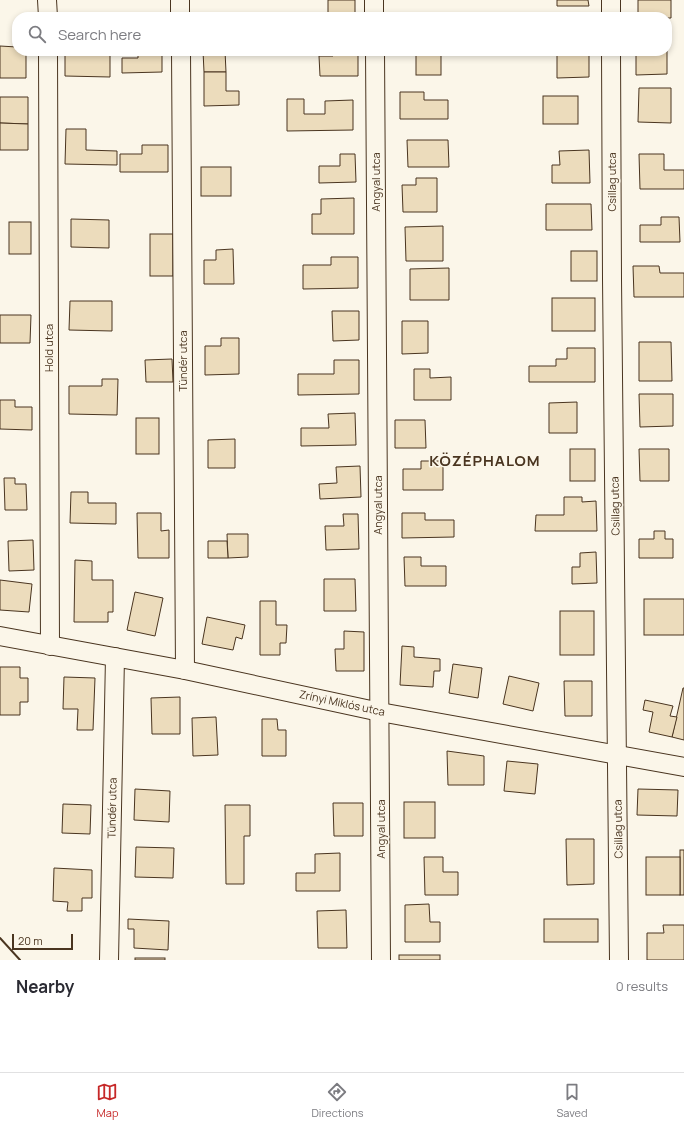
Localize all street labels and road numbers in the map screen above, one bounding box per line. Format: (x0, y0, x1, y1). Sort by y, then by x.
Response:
street label: Angyal utca (368, 152, 383, 212)
street label: Csillag utca (604, 152, 619, 212)
street label: Hold utca (41, 324, 56, 372)
street label: Tündér utca (175, 330, 190, 392)
street label: Angyal utca (370, 475, 385, 535)
street label: Csillag utca (606, 476, 623, 536)
street label: Zrínyi Miklós utca (298, 686, 386, 719)
street label: Tündér utca (103, 777, 120, 839)
street label: Angyal utca (373, 799, 388, 859)
street label: Csillag utca (609, 799, 626, 859)

